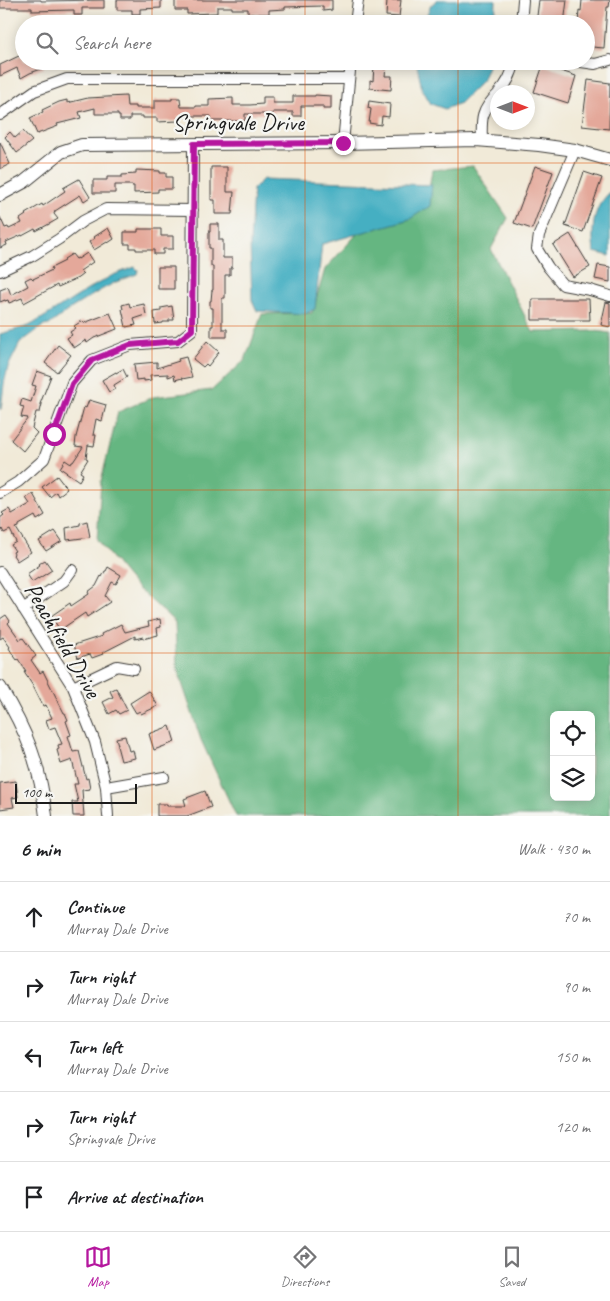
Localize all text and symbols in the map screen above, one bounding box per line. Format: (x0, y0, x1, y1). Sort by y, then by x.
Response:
search box (15, 15, 595, 70)
icon: search (33, 29, 61, 57)
text: Search here (73, 31, 150, 55)
north arrow (490, 85, 535, 130)
street label: Springvale Drive (172, 107, 306, 137)
route end (332, 132, 355, 155)
route start (43, 423, 66, 446)
street label: Peachfield Drive (18, 577, 109, 705)
map controls (550, 711, 595, 801)
button: locate (550, 711, 595, 756)
button: layers (550, 756, 595, 801)
scale bar (15, 781, 138, 804)
text: 100 m (22, 784, 52, 801)
text: 6 min (20, 836, 61, 862)
text: Walk · 430 m (518, 839, 590, 859)
text: Continue (67, 895, 124, 919)
icon: ahead (20, 903, 48, 931)
text: 70 m (563, 907, 590, 927)
text: Murray Dale Drive (67, 919, 168, 939)
text: Turn right (67, 965, 134, 989)
icon: right (20, 973, 48, 1001)
text: 90 m (563, 977, 590, 997)
text: Murray Dale Drive (67, 989, 168, 1009)
text: Turn left (67, 1035, 122, 1059)
icon: left (20, 1043, 48, 1071)
text: 150 m (556, 1047, 590, 1067)
text: Murray Dale Drive (67, 1059, 168, 1079)
text: Turn right (67, 1105, 134, 1129)
icon: right (20, 1113, 48, 1141)
text: 120 m (556, 1117, 590, 1137)
text: Springvale Drive (67, 1129, 155, 1149)
icon: arrive (20, 1183, 48, 1211)
text: Arrive at destination (67, 1185, 203, 1209)
tab: Map (84, 1243, 112, 1290)
tab: Directions (281, 1243, 329, 1290)
tab: Saved (498, 1243, 526, 1290)

